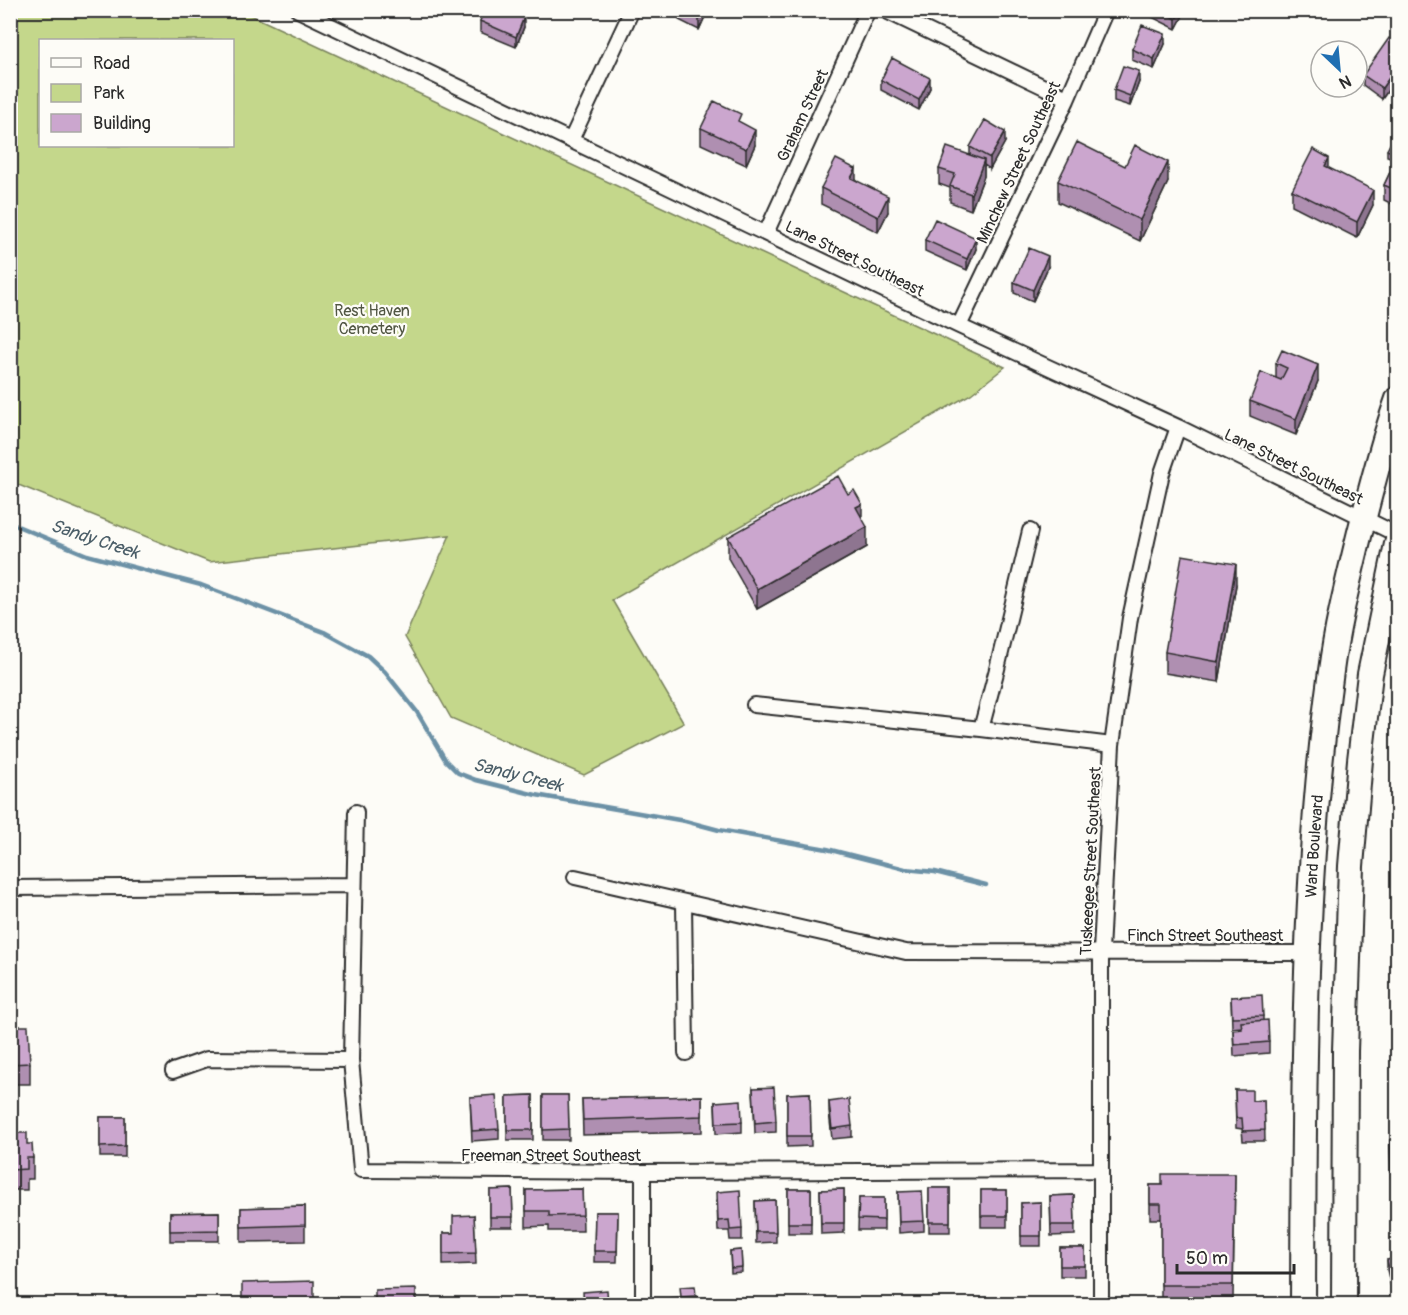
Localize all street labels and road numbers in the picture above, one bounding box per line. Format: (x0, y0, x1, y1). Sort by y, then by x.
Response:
street label: Graham Street (773, 65, 833, 165)
street label: Minchew Street Southeast (972, 78, 1066, 247)
street label: Lane Street Southeast (782, 217, 928, 301)
street label: Lane Street Southeast (1221, 425, 1367, 509)
street label: Tuskeegee Street Southeast (1076, 766, 1106, 956)
street label: Ward Boulevard (1301, 794, 1328, 898)
street label: Finch Street Southeast (1127, 926, 1284, 946)
street label: Freeman Street Southeast (461, 1146, 642, 1166)

